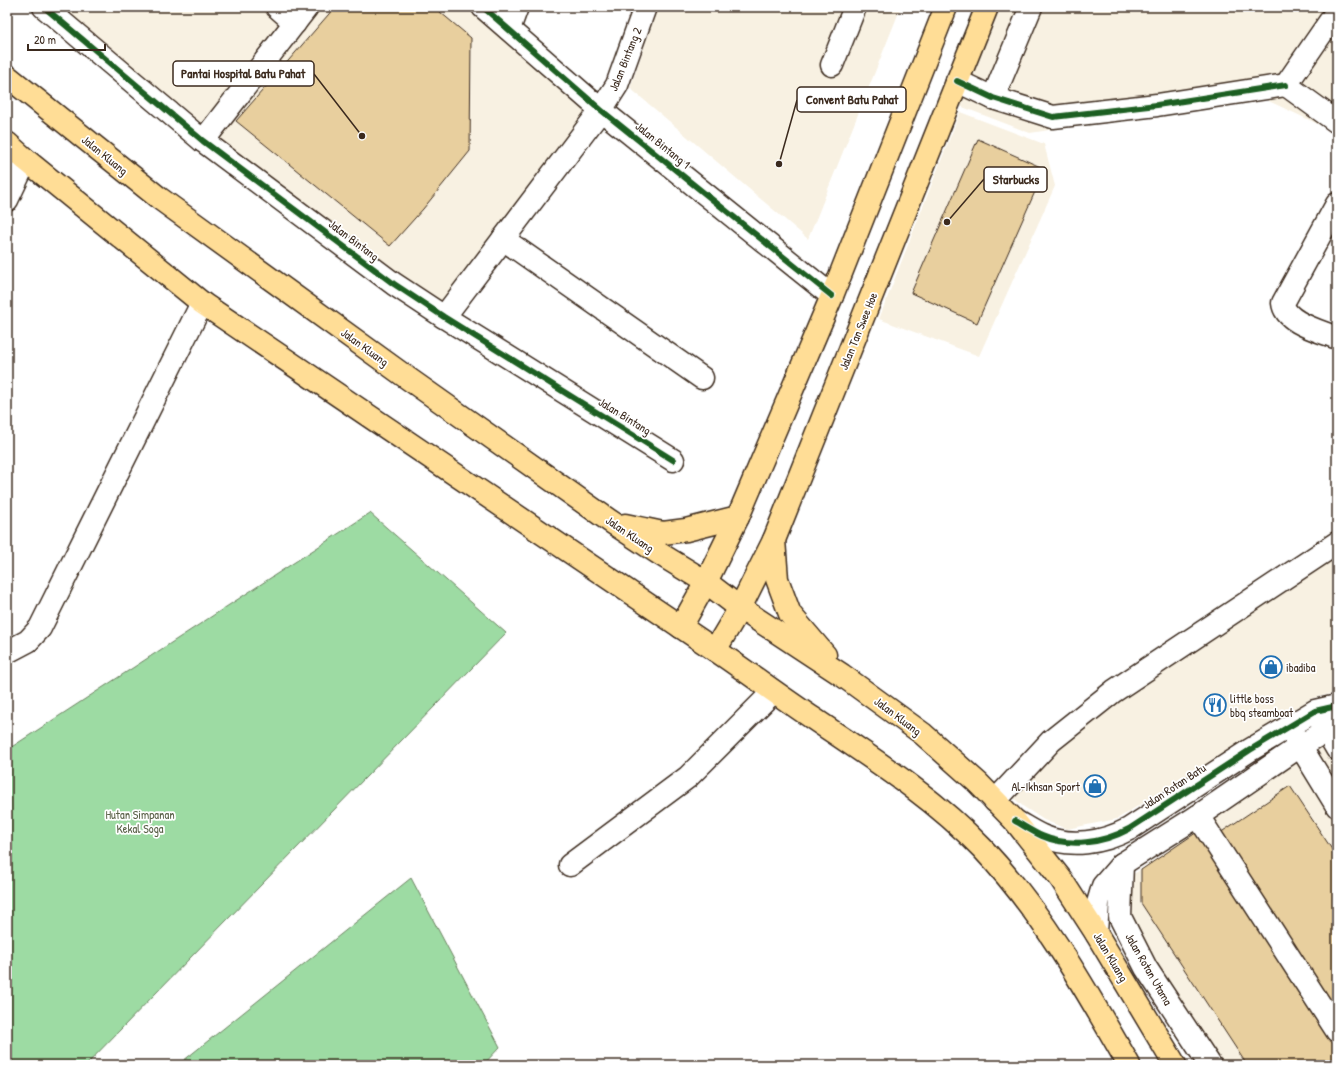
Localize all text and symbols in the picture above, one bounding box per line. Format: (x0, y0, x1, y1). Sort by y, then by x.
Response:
street label: Jalan Bintang 2 (604, 24, 646, 93)
scale bar (28, 26, 105, 52)
text: 20 m (34, 31, 56, 48)
callout: Pantai Hospital Batu Pahat (173, 61, 314, 86)
text: Pantai Hospital Batu Pahat (181, 64, 306, 83)
callout: Convent Batu Pahat (797, 87, 906, 112)
text: Convent Batu Pahat (806, 90, 899, 108)
street label: Jalan Bintang 1 (632, 118, 694, 172)
street label: Jalan Kluang (78, 131, 132, 179)
callout: Starbucks (984, 167, 1047, 192)
text: Starbucks (993, 170, 1039, 188)
street label: Jalan Bintang (325, 215, 383, 265)
street label: Jalan Tan Swee Hoe (835, 289, 881, 372)
street label: Jalan Kluang (338, 324, 392, 370)
street label: Jalan Bintang (595, 393, 655, 439)
street label: Jalan Kluang (602, 512, 658, 556)
shop icon: ibadiba (1258, 654, 1284, 680)
place label: ibadiba (1286, 659, 1316, 676)
place label: little boss bbq steamboat (1230, 690, 1294, 721)
restaurant icon: little boss bbq steamboat (1202, 692, 1228, 718)
street label: Jalan Kluang (871, 693, 925, 739)
street label: Jalan Rotan Batu (1139, 759, 1209, 813)
shop icon: Al-Ikhsan Sport (1082, 773, 1108, 799)
place label: Al-Ikhsan Sport (1012, 778, 1081, 795)
park label: Hutan Simpanan Kekal Soga (105, 806, 175, 837)
street label: Jalan Kluang (1090, 929, 1132, 985)
street label: Jalan Rotan Utama (1121, 930, 1177, 1008)

